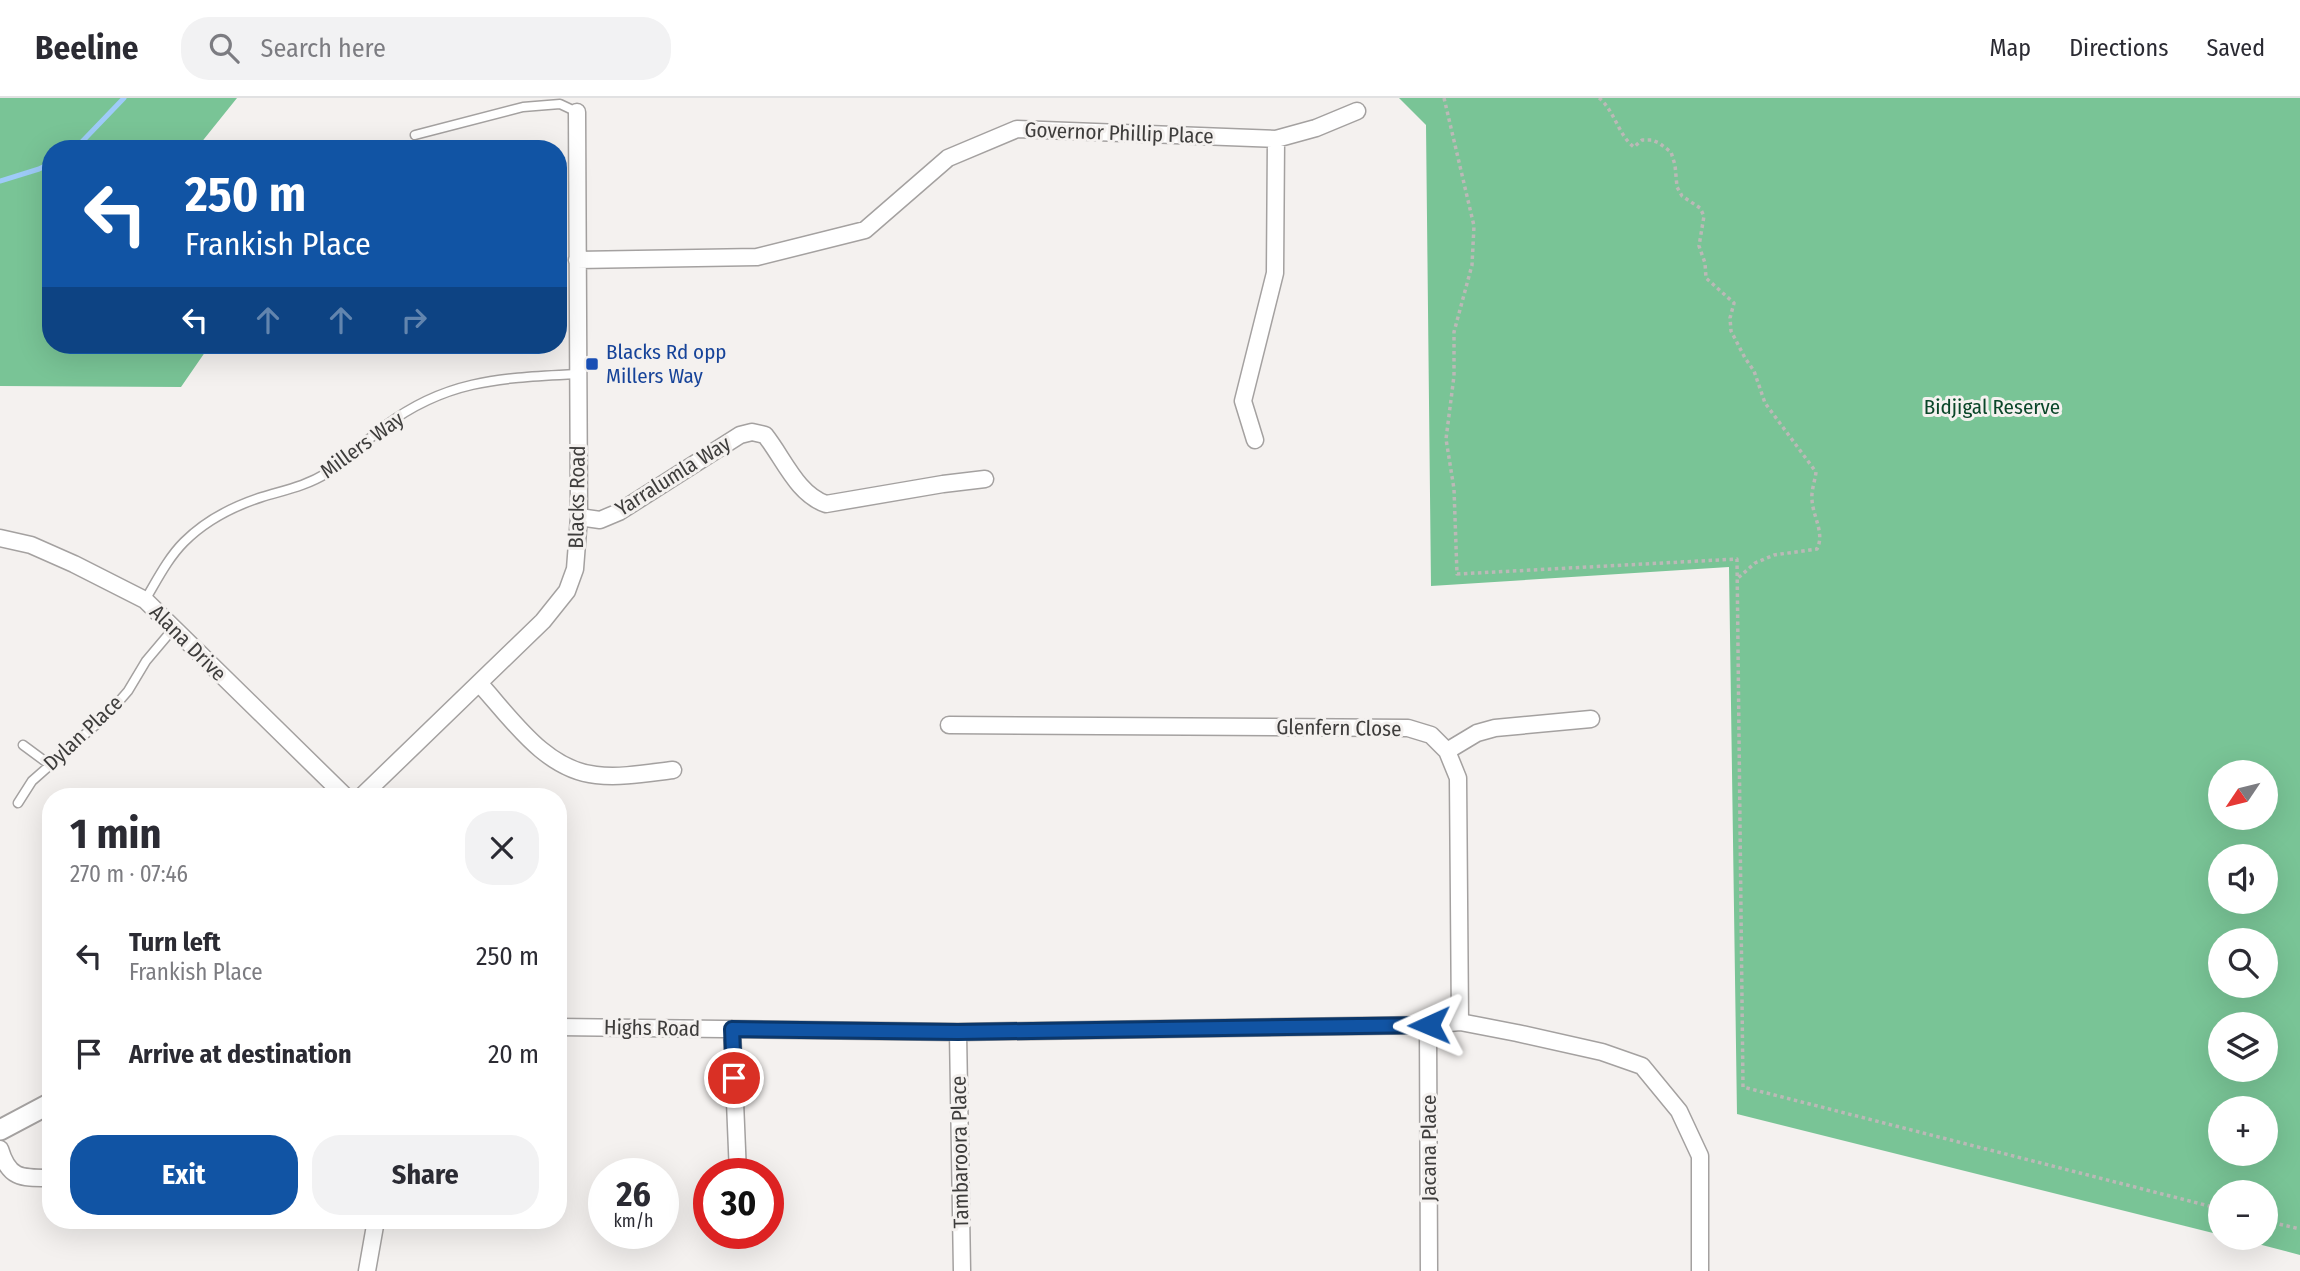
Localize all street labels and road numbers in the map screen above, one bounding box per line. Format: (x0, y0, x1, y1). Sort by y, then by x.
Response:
street label: Governor Phillip Place (1024, 117, 1214, 149)
street label: Millers Way (315, 406, 409, 484)
street label: Yarralumla Way (611, 430, 736, 522)
street label: Blacks Road (563, 445, 591, 549)
street label: Alana Drive (144, 599, 232, 687)
street label: Dylan Place (38, 690, 128, 776)
street label: Glenfern Close (1276, 714, 1402, 742)
street label: Highs Road (604, 1014, 700, 1042)
street label: Tambaroora Place (946, 1075, 974, 1229)
street label: Jacana Place (1416, 1095, 1442, 1201)

